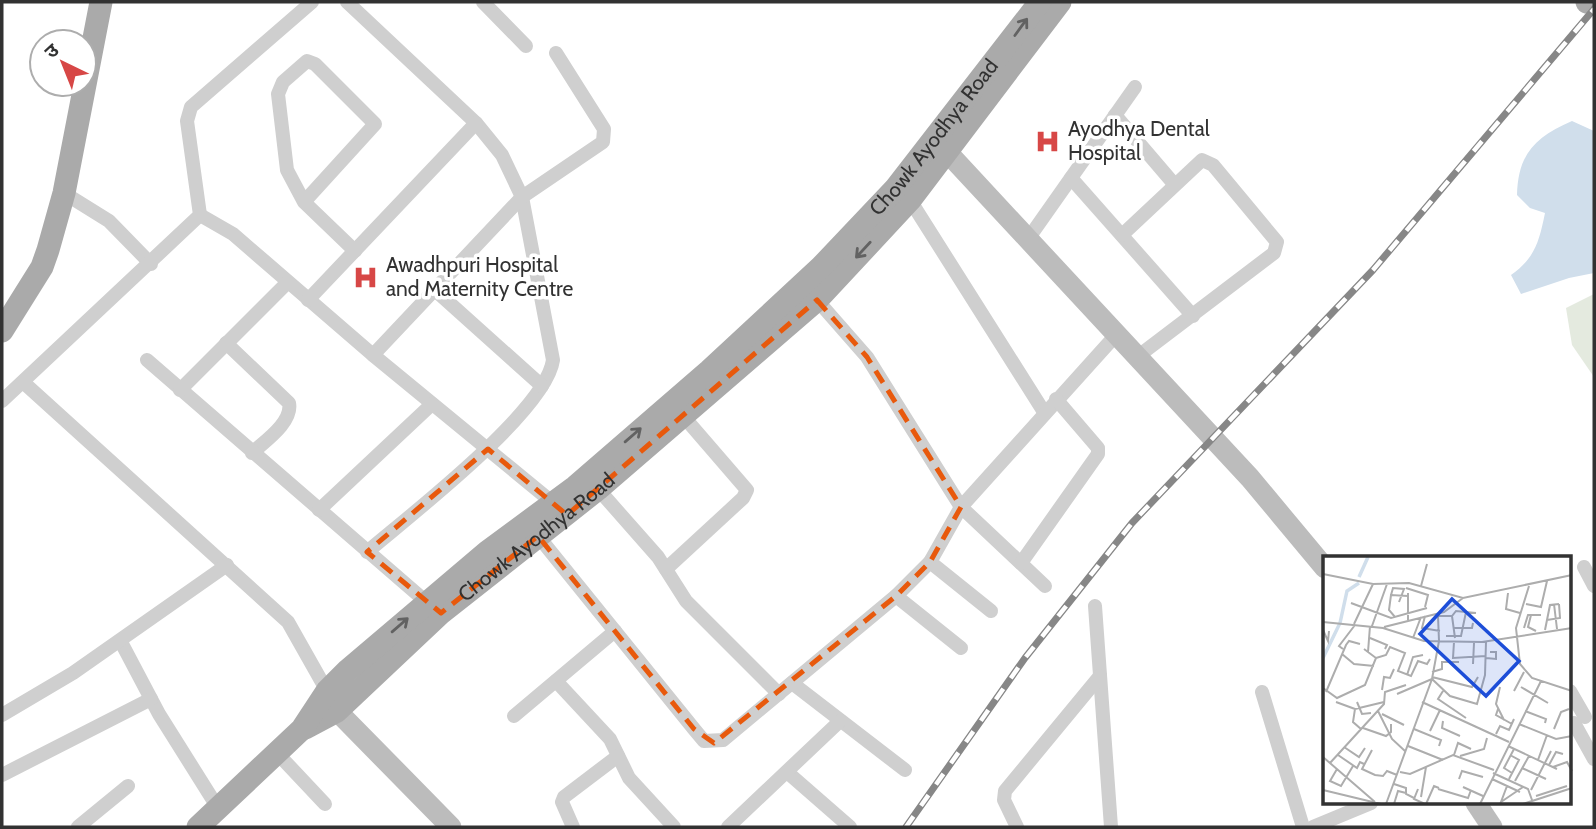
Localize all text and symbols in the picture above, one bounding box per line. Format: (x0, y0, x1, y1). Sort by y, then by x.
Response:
one-way arrow (1014, 18, 1029, 36)
north arrow (28, 28, 98, 98)
text: उ (40, 38, 64, 63)
street label: Chowk Ayodhya Road (864, 54, 1003, 220)
place label: Ayodhya Dental Hospital (1068, 116, 1210, 165)
hospital icon: Ayodhya Dental Hospital (1034, 127, 1062, 155)
one-way arrow (855, 241, 872, 258)
place label: Awadhpuri Hospital and Maternity Centre (386, 252, 573, 301)
hospital icon: Awadhpuri Hospital and Maternity Centre (352, 263, 380, 291)
one-way arrow (623, 427, 641, 443)
street label: Chowk Ayodhya Road (453, 467, 620, 607)
inset map (1323, 556, 1572, 804)
one-way arrow (391, 617, 409, 633)

